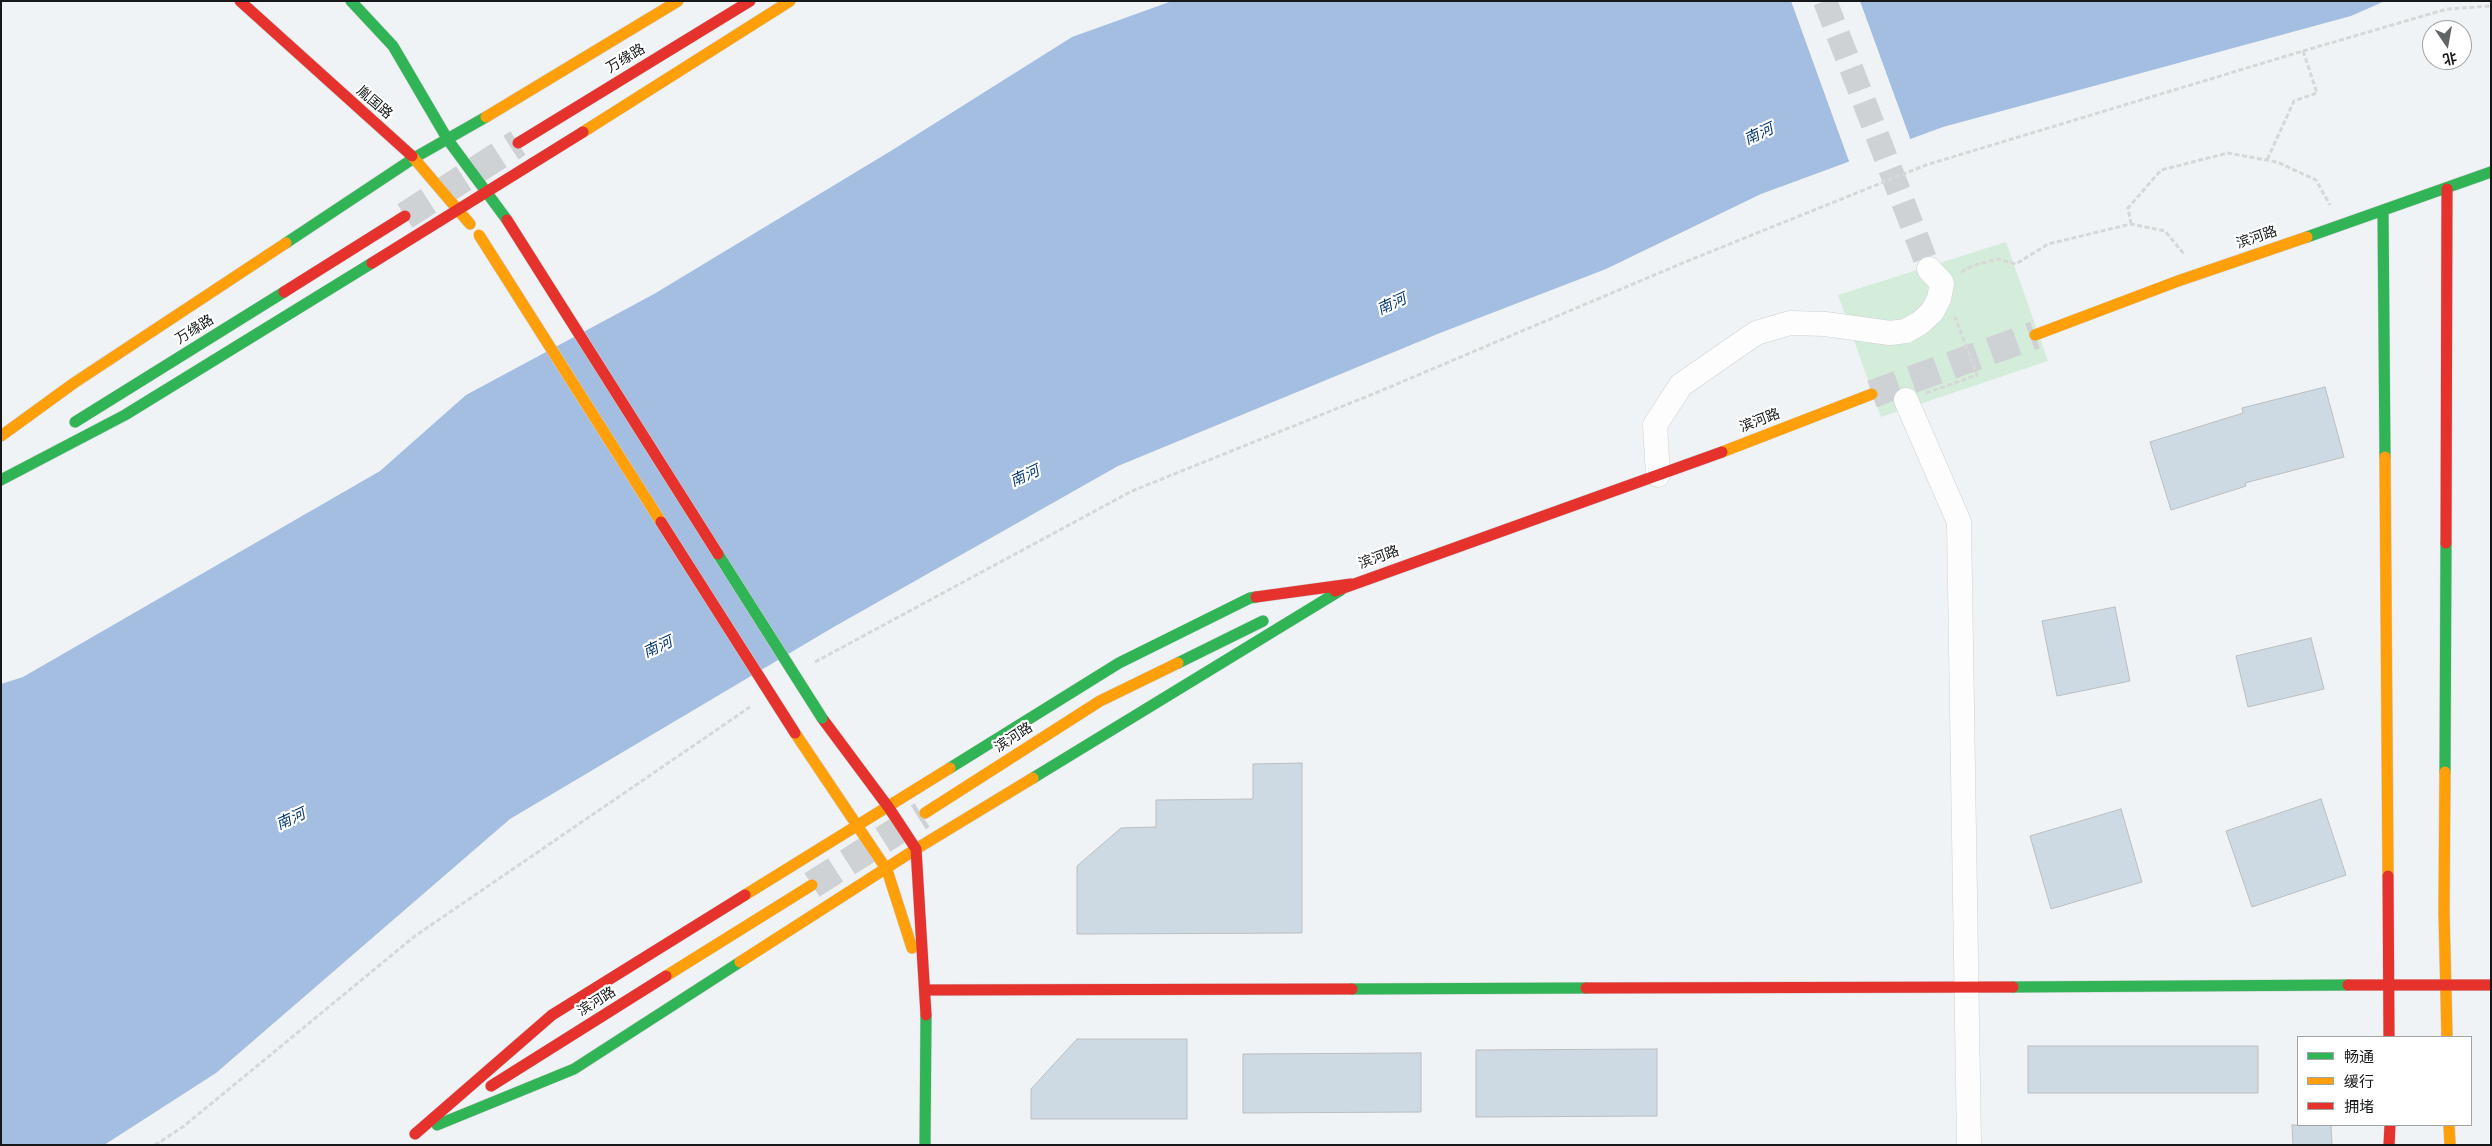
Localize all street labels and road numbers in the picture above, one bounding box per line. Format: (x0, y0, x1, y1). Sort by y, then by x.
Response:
street label: 万缘路 (604, 41, 648, 77)
street label: 胤国路 (353, 83, 395, 123)
street label: 滨河路 (2234, 223, 2280, 253)
street label: 万缘路 (173, 312, 217, 348)
street label: 滨河路 (1737, 406, 1783, 436)
street label: 滨河路 (1356, 543, 1402, 573)
street label: 滨河路 (992, 720, 1036, 756)
street label: 滨河路 (575, 984, 619, 1020)

